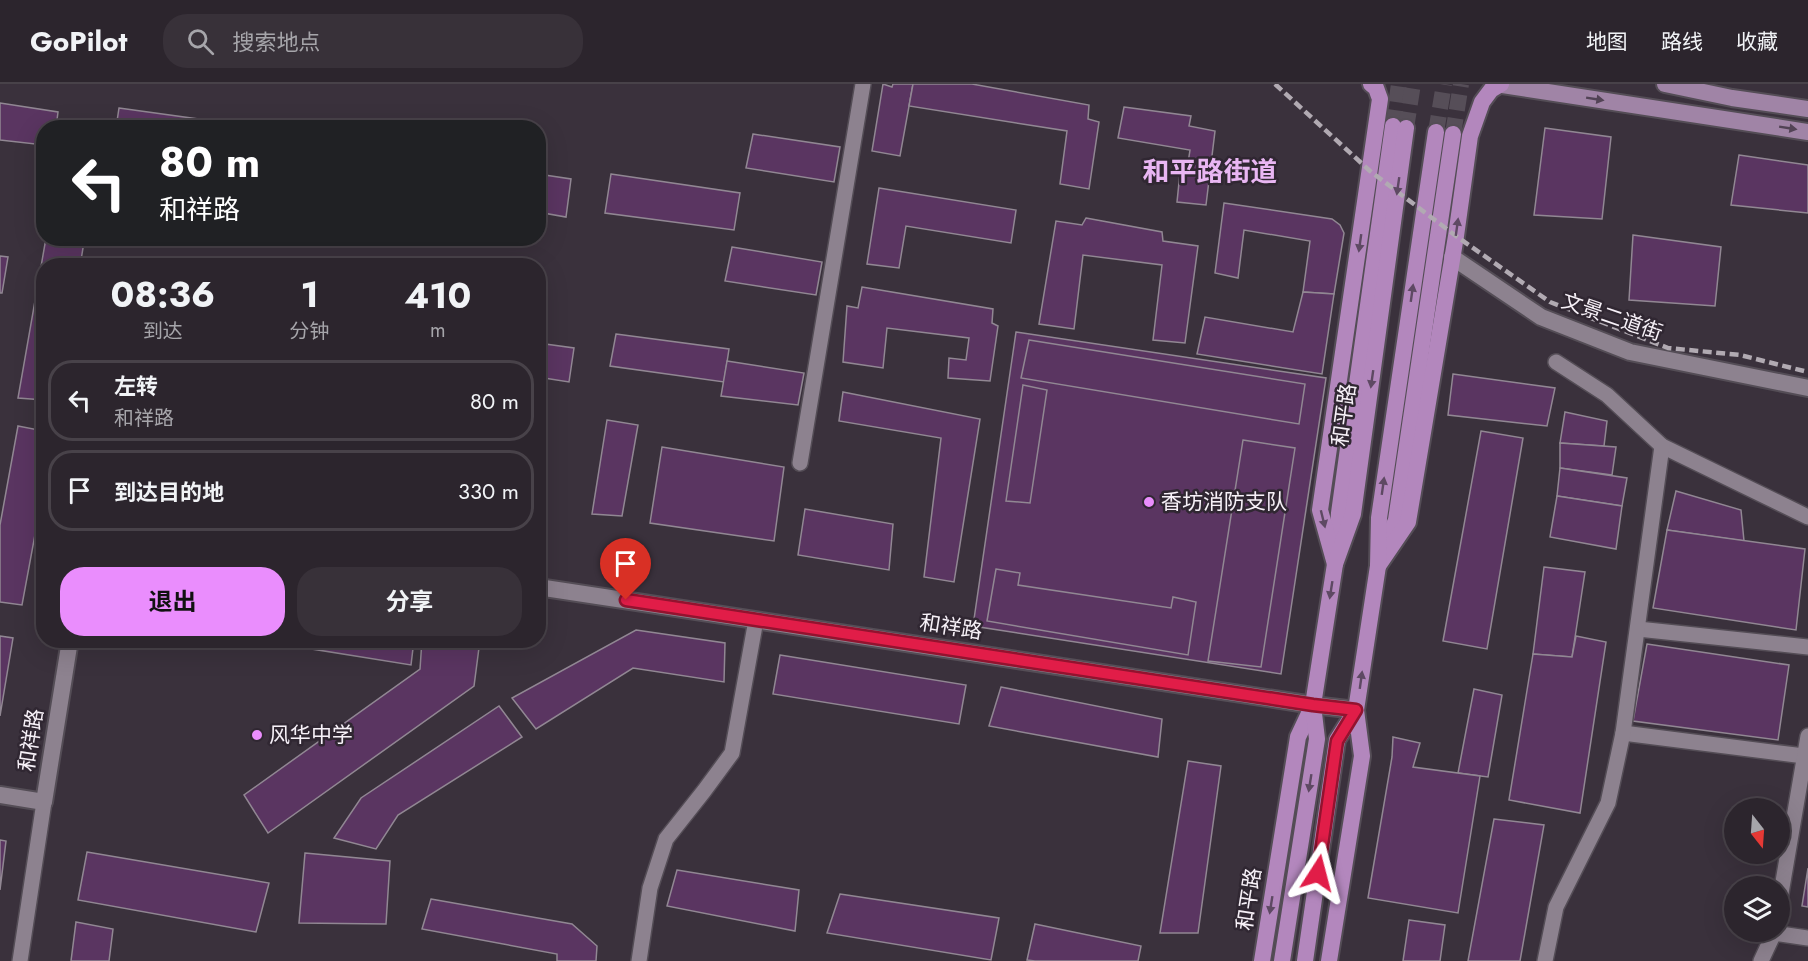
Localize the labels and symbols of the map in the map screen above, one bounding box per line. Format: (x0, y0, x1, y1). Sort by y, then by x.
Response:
one-way arrow (1586, 94, 1605, 103)
one-way arrow (1779, 124, 1798, 133)
district label: 和平路街道 (1143, 152, 1278, 191)
one-way arrow (1394, 176, 1403, 195)
one-way arrow (1453, 218, 1462, 237)
one-way arrow (1355, 233, 1364, 252)
one-way arrow (1407, 284, 1416, 303)
street label: 文景二道街 (1557, 286, 1667, 348)
one-way arrow (1367, 370, 1376, 389)
street label: 和平路 (1325, 382, 1363, 448)
one-way arrow (1379, 477, 1388, 496)
place label: 香坊消防支队 (1161, 487, 1287, 517)
marker: 香坊消防支队 (1142, 495, 1156, 509)
one-way arrow (1318, 509, 1328, 528)
pin (600, 538, 651, 600)
one-way arrow (1326, 581, 1335, 600)
street label: 和祥路 (918, 607, 984, 647)
one-way arrow (1356, 670, 1365, 689)
street label: 和祥路 (11, 707, 51, 773)
place label: 风华中学 (269, 720, 353, 750)
marker: 风华中学 (250, 728, 264, 742)
one-way arrow (1305, 774, 1314, 793)
north arrow (1724, 798, 1790, 864)
position arrow (1286, 841, 1350, 905)
street label: 和平路 (1229, 866, 1269, 932)
one-way arrow (1266, 895, 1275, 914)

